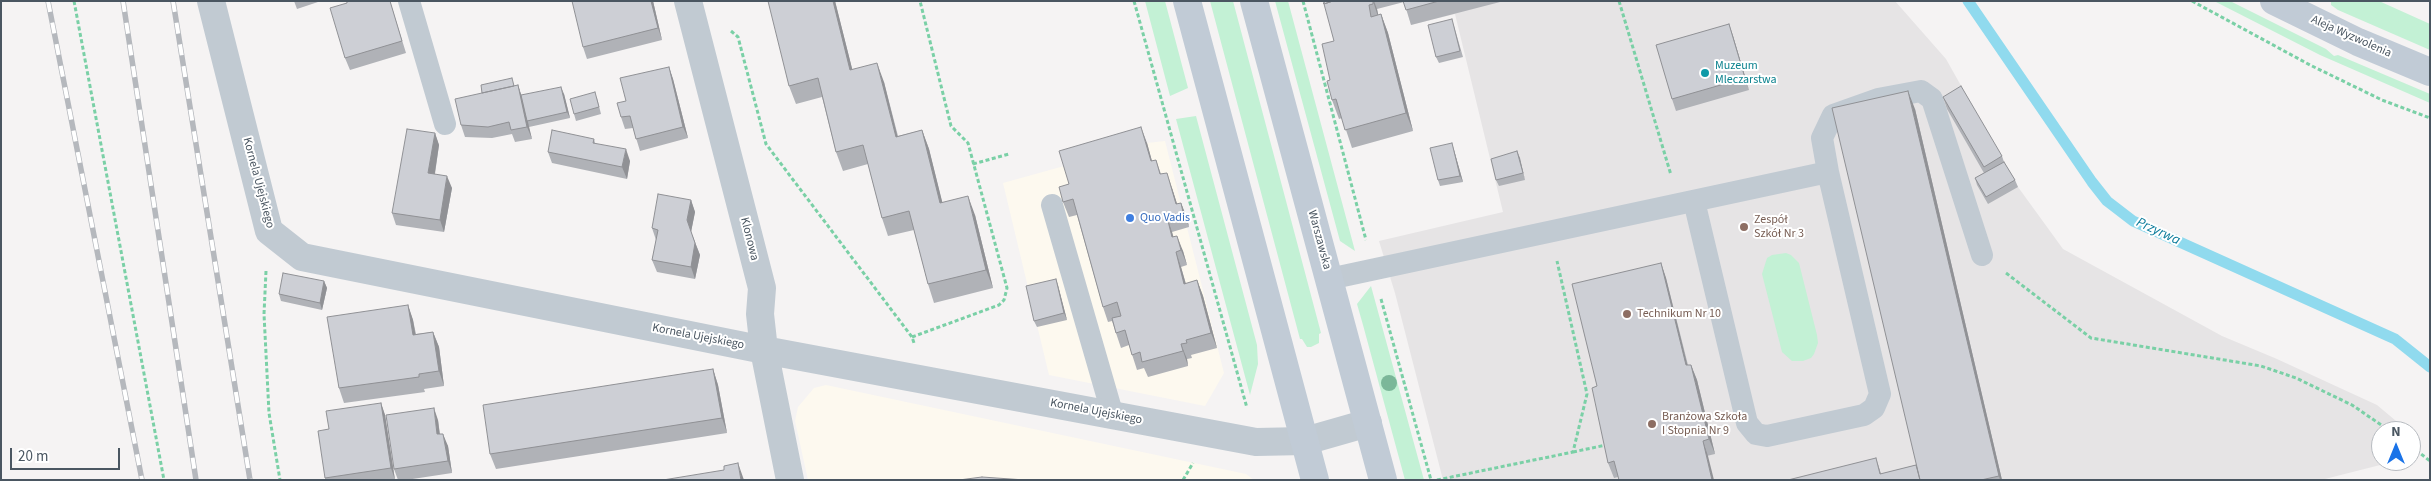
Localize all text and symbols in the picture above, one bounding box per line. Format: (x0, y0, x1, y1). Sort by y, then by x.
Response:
street label: Aleja Wyzwolenia (2309, 13, 2393, 61)
place label: Muzeum Mleczarstwa (1715, 59, 1777, 87)
marker: Muzeum Mleczarstwa (1699, 67, 1711, 79)
street label: Kornela Ujejskiego (239, 136, 277, 230)
street label: Warszawska (1304, 209, 1334, 271)
place label: Quo Vadis (1140, 211, 1190, 225)
marker: Quo Vadis (1124, 212, 1136, 224)
place label: Zespół Szkół Nr 3 (1754, 213, 1804, 241)
water label: Przyrwa (2133, 215, 2183, 249)
street label: Klonowa (737, 216, 761, 262)
marker: Zespół Szkół Nr 3 (1738, 221, 1750, 233)
place label: Technikum Nr 10 (1637, 307, 1721, 321)
marker: Technikum Nr 10 (1621, 308, 1633, 320)
street label: Kornela Ujejskiego (651, 321, 745, 353)
street label: Kornela Ujejskiego (1049, 396, 1143, 428)
place label: Branżowa Szkoła I Stopnia Nr 9 (1662, 410, 1747, 438)
marker: Branżowa Szkoła I Stopnia Nr 9 (1646, 418, 1658, 430)
north arrow (2371, 421, 2421, 471)
text: N (2391, 422, 2401, 442)
scale bar (12, 438, 122, 470)
text: 20 m (18, 446, 48, 467)

